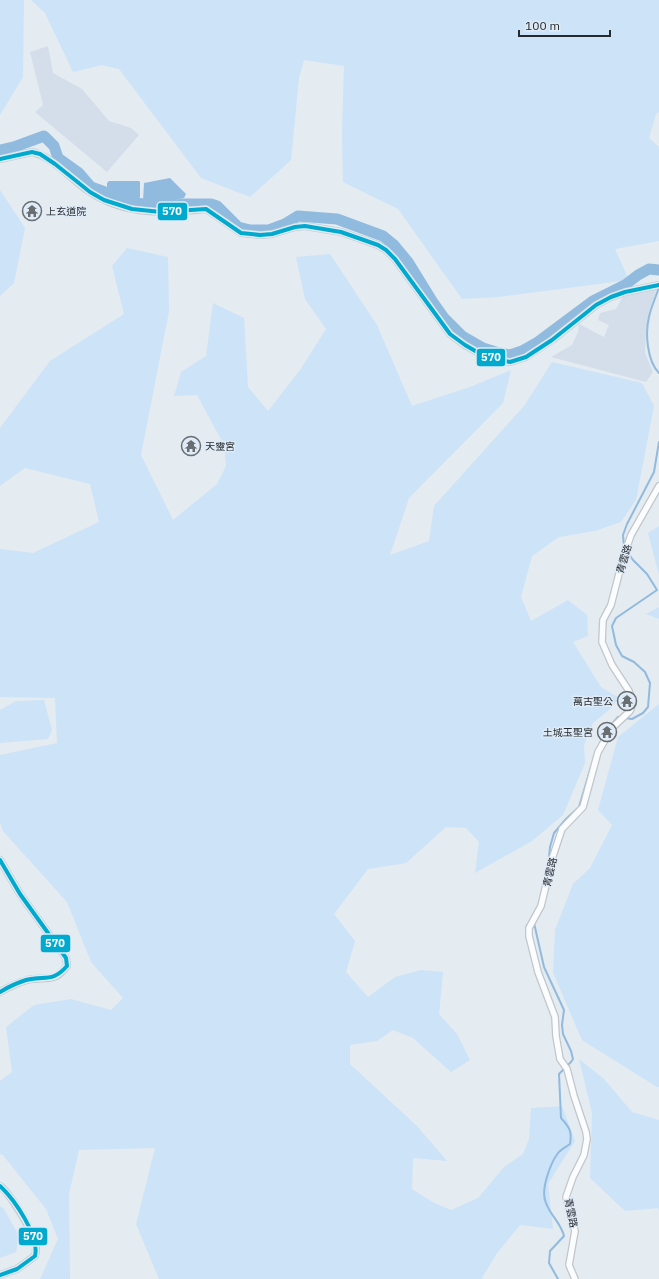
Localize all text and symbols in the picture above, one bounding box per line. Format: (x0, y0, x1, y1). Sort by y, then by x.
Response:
scale bar (519, 12, 610, 38)
text: 100 m (525, 18, 560, 33)
temple icon: 上玄道院 (21, 200, 43, 222)
line badge: 570 (157, 202, 188, 221)
text: 570 (162, 204, 182, 218)
place label: 上玄道院 (46, 205, 86, 218)
line badge: 570 (476, 348, 506, 367)
text: 570 (481, 350, 501, 364)
temple icon: 天靈宮 (180, 435, 202, 457)
place label: 天靈宮 (205, 440, 235, 453)
street label: 青雲路 (613, 543, 635, 575)
temple icon: 萬古聖公 (616, 690, 638, 712)
place label: 萬古聖公 (573, 695, 613, 708)
temple icon: 土城玉聖宮 (596, 721, 618, 743)
place label: 土城玉聖宮 (543, 726, 593, 739)
street label: 青雲路 (540, 856, 560, 888)
line badge: 570 (40, 934, 71, 953)
text: 570 (45, 936, 65, 950)
street label: 青雲路 (562, 1197, 580, 1229)
line badge: 570 (18, 1227, 48, 1246)
text: 570 (23, 1229, 43, 1243)

